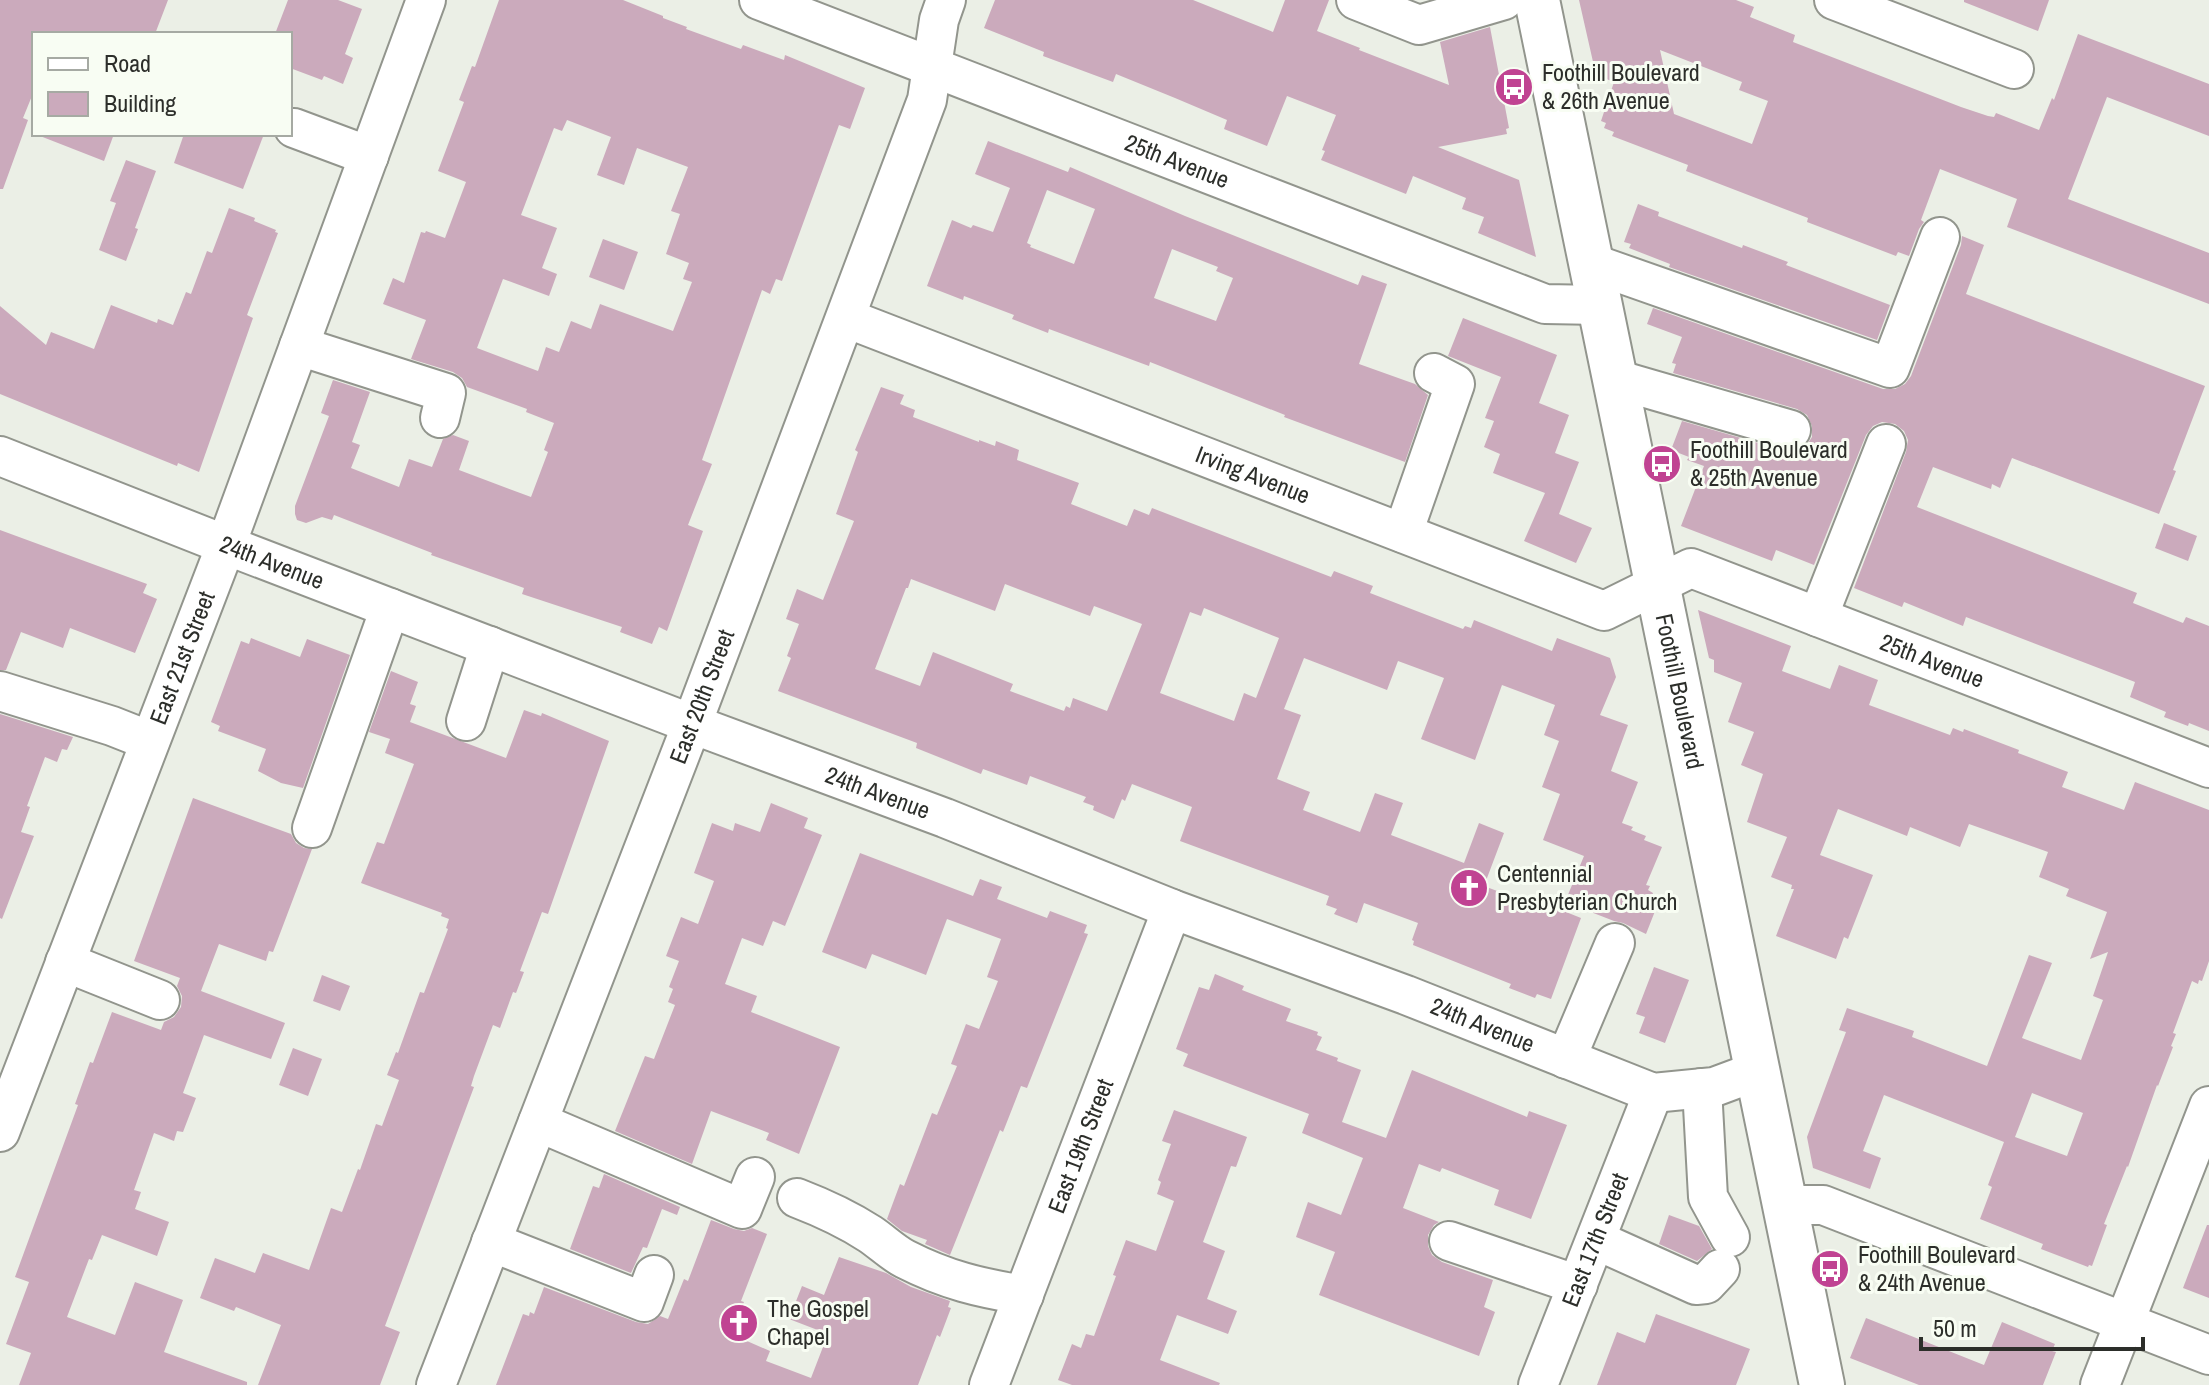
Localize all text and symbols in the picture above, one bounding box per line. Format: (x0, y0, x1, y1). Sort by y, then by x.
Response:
legend (32, 32, 292, 136)
text: Road (104, 47, 151, 79)
place label: Foothill Boulevard & 26th Avenue (1542, 56, 1700, 116)
bus stop icon: Foothill Boulevard & 26th Avenue (1493, 66, 1535, 108)
text: Building (104, 87, 176, 119)
street label: 25th Avenue (1121, 126, 1234, 195)
place label: Foothill Boulevard & 25th Avenue (1690, 433, 1848, 493)
street label: Irving Avenue (1191, 438, 1315, 511)
bus stop icon: Foothill Boulevard & 25th Avenue (1641, 443, 1683, 485)
street label: 24th Avenue (215, 527, 329, 596)
street label: East 21st Street (141, 586, 222, 729)
street label: Foothill Boulevard (1649, 611, 1712, 772)
street label: East 20th Street (661, 624, 741, 768)
street label: 25th Avenue (1876, 626, 1989, 695)
street label: 24th Avenue (821, 758, 935, 826)
place label: Centennial Presbyterian Church (1497, 857, 1677, 917)
church icon: Centennial Presbyterian Church (1448, 867, 1490, 909)
street label: 24th Avenue (1426, 989, 1539, 1059)
street label: East 19th Street (1040, 1074, 1120, 1217)
street label: East 17th Street (1553, 1167, 1635, 1311)
place label: Foothill Boulevard & 24th Avenue (1858, 1238, 2016, 1298)
bus stop icon: Foothill Boulevard & 24th Avenue (1809, 1248, 1851, 1290)
place label: The Gospel Chapel (767, 1292, 869, 1352)
scale bar (1921, 1301, 2143, 1351)
church icon: The Gospel Chapel (718, 1302, 760, 1344)
text: 50 m (1933, 1312, 1977, 1344)

